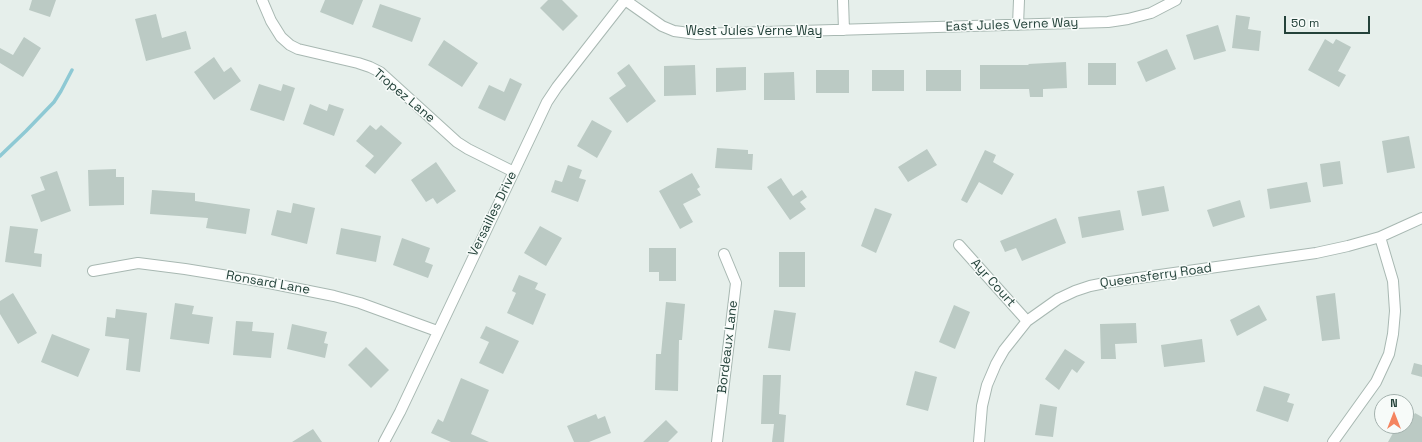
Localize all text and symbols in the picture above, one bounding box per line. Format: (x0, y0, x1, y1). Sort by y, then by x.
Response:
scale bar (1286, 8, 1372, 34)
street label: East Jules Verne Way (945, 15, 1079, 35)
text: 50 m (1291, 15, 1319, 31)
street label: West Jules Verne Way (685, 23, 823, 39)
street label: Tropez Lane (370, 66, 438, 126)
street label: Versailles Drive (466, 169, 520, 259)
street label: Ayr Court (967, 256, 1019, 310)
street label: Queensferry Road (1099, 260, 1213, 292)
street label: Ronsard Lane (225, 268, 311, 298)
street label: Bordeaux Lane (715, 299, 741, 395)
north arrow (1374, 394, 1414, 434)
text: N (1390, 396, 1398, 410)

